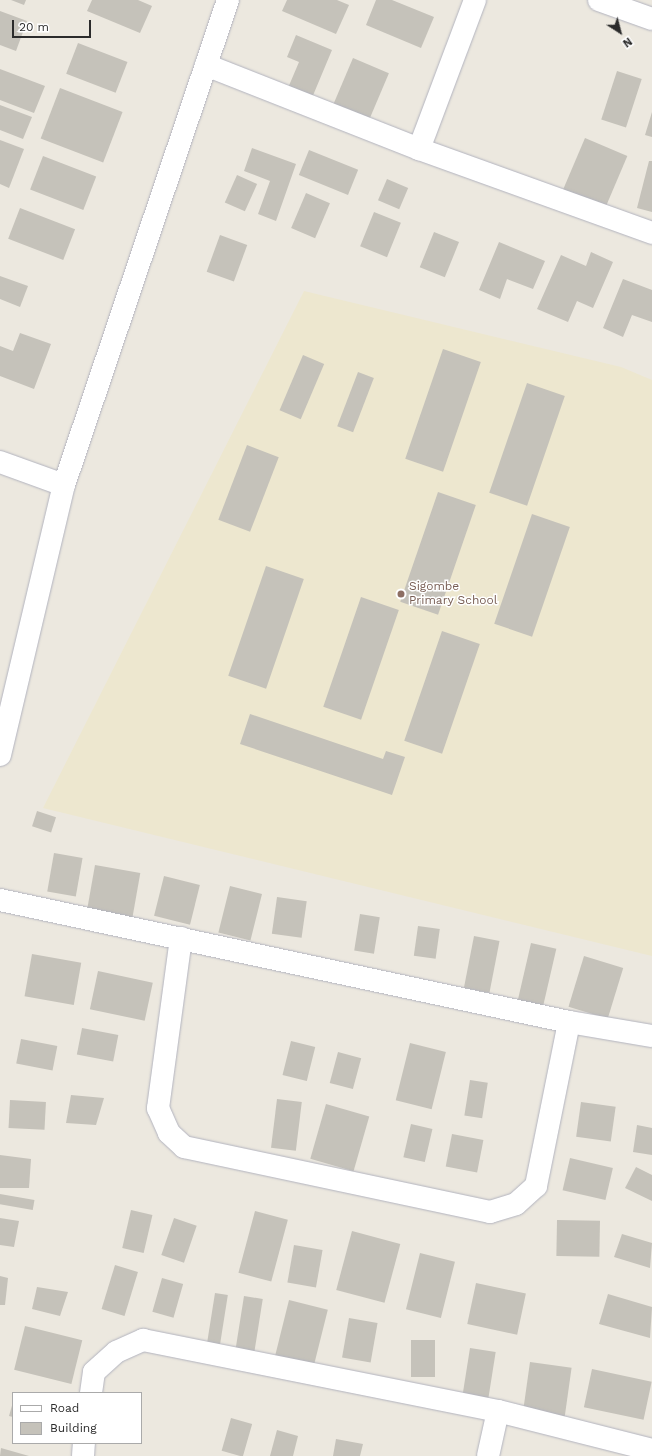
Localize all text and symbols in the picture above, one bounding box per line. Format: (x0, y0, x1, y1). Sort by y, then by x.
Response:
scale bar (14, 12, 93, 38)
north arrow (600, 12, 640, 52)
text: 20 m (19, 20, 49, 34)
text: N (620, 34, 634, 50)
place label: Sigombe Primary School (409, 580, 498, 608)
marker: Sigombe Primary School (396, 589, 406, 599)
legend (12, 1392, 142, 1444)
text: Road (50, 1401, 79, 1415)
text: Building (50, 1421, 97, 1435)

